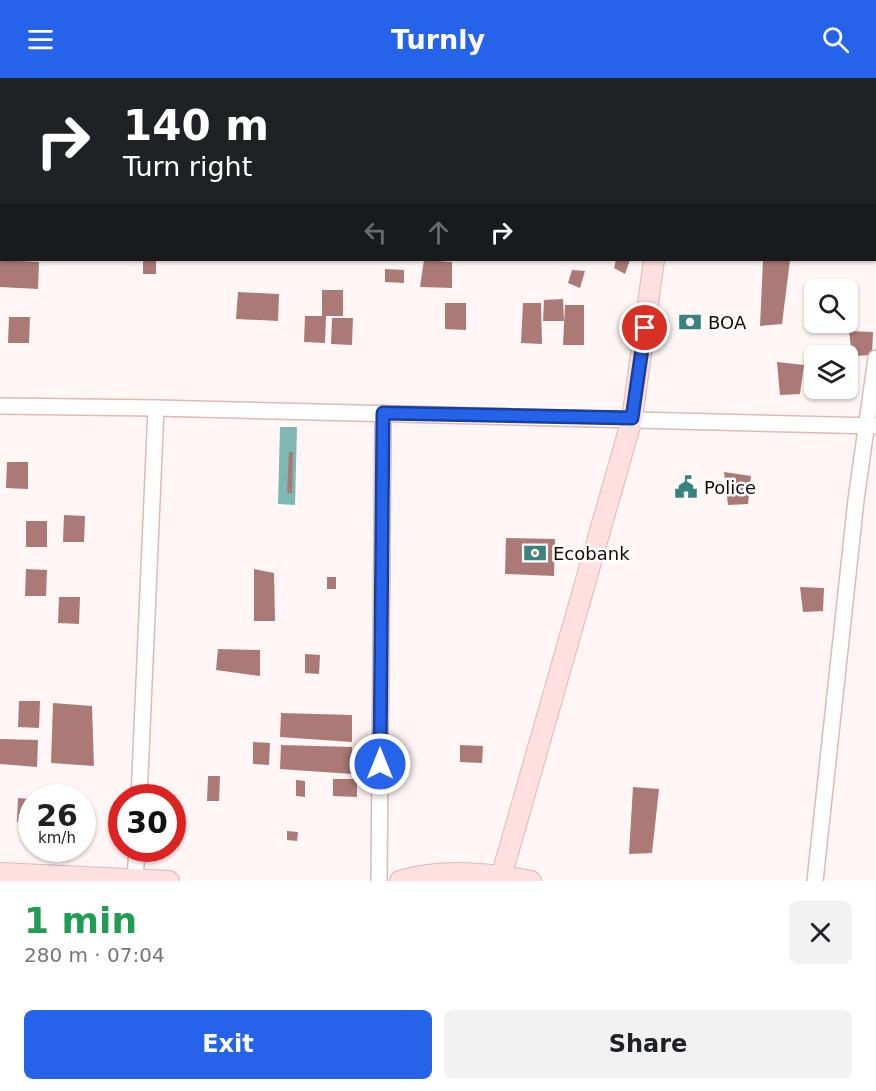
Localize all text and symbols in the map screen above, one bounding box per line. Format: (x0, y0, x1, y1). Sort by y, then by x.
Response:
icon: menu (24, 23, 57, 56)
icon: search (819, 23, 852, 56)
text: Turnly (391, 24, 485, 55)
text: 140 m (123, 101, 269, 150)
icon: right (24, 102, 102, 180)
text: Turn right (123, 151, 252, 182)
icon: left (359, 216, 392, 249)
icon: ahead (422, 216, 455, 249)
icon: right (485, 216, 518, 249)
map controls (804, 279, 858, 399)
button: search (804, 279, 858, 333)
pin (619, 302, 670, 353)
bank icon: BOA (677, 309, 703, 335)
icon: arrive (628, 311, 661, 344)
place label: BOA (708, 312, 747, 333)
button: layers (804, 345, 858, 399)
public building icon: Police (673, 474, 699, 500)
place label: Police (704, 477, 756, 498)
bank icon: Ecobank (522, 540, 548, 566)
place label: Ecobank (553, 543, 630, 564)
position arrow (348, 732, 412, 796)
speed limit sign: 30 (108, 784, 186, 862)
text: 26 (36, 798, 78, 833)
text: km/h (38, 829, 76, 847)
text: 1 min (24, 900, 137, 941)
button: close (789, 901, 852, 964)
text: 280 m · 07:04 (24, 943, 165, 967)
button: Exit (24, 1010, 432, 1079)
button: Share (444, 1010, 852, 1079)

